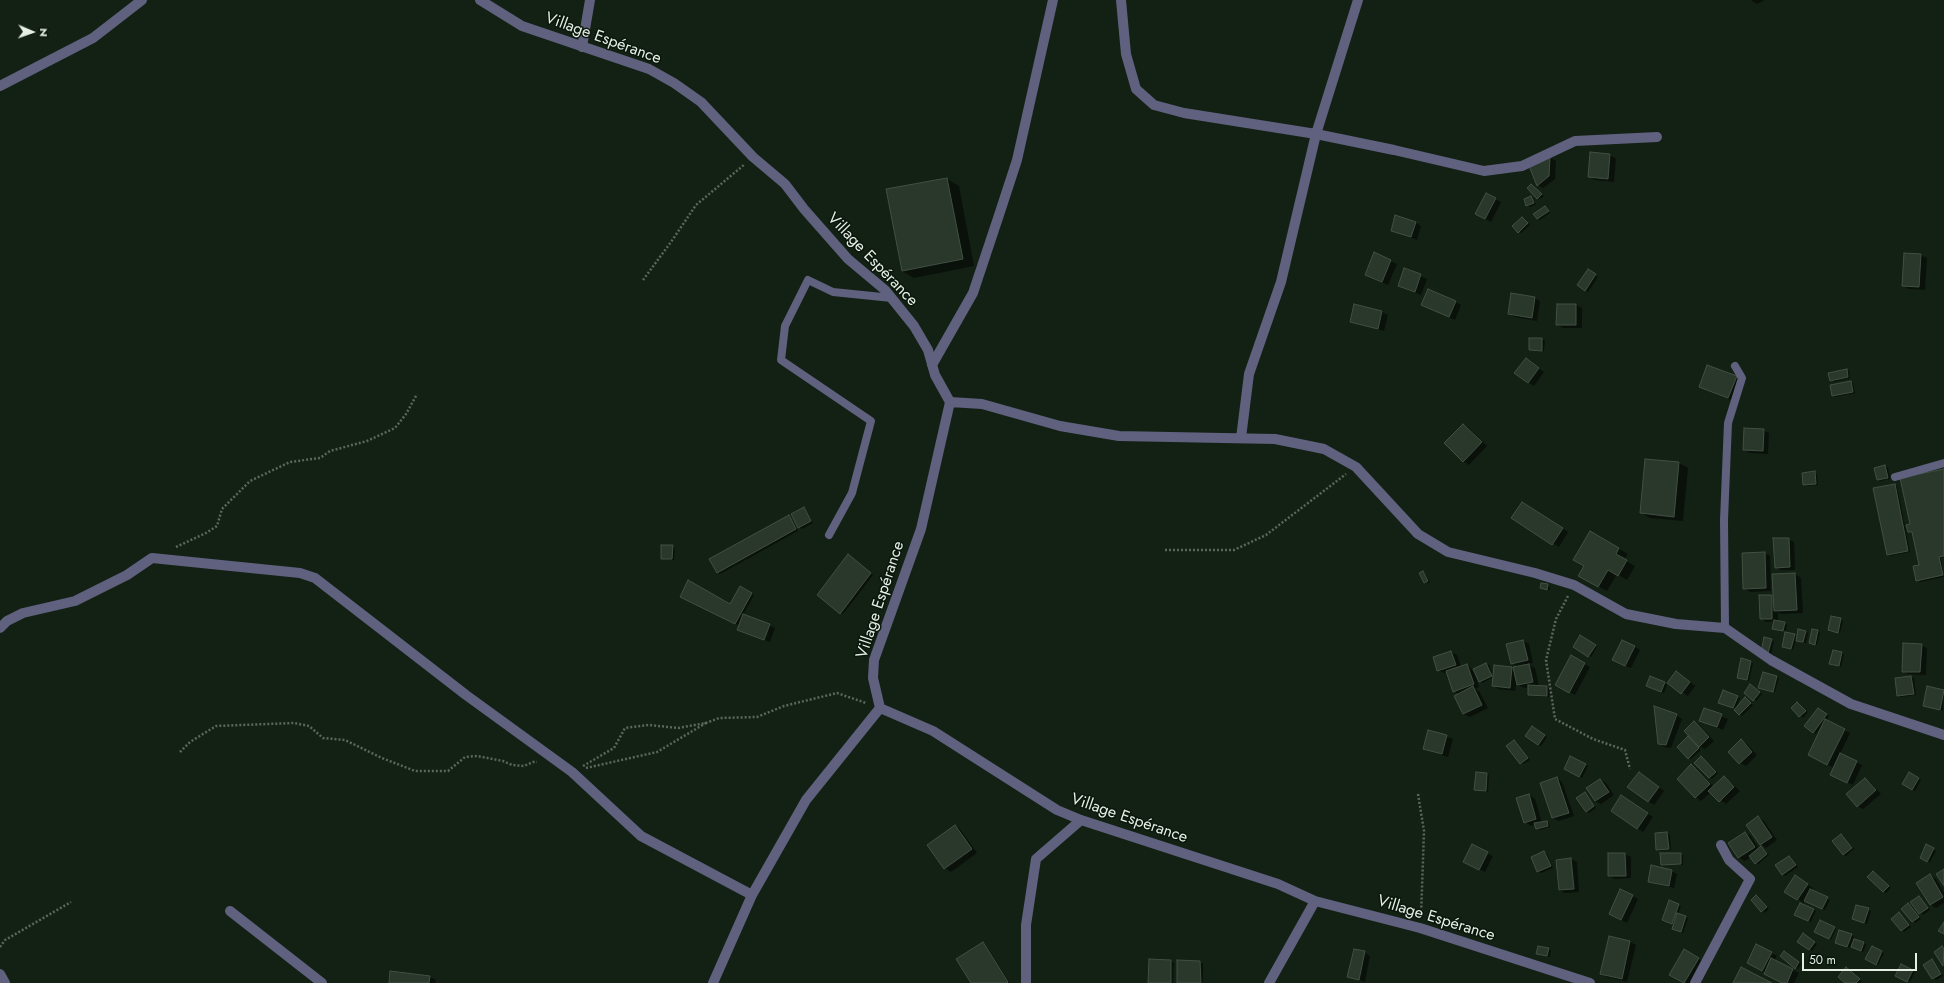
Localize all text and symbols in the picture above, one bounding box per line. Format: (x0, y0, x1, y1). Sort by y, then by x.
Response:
street label: Village Espérance (542, 9, 664, 69)
north arrow (12, 12, 52, 52)
text: N (36, 28, 52, 37)
street label: Village Espérance (823, 209, 921, 311)
street label: Village Espérance (853, 539, 909, 661)
street label: Village Espérance (1068, 790, 1190, 848)
street label: Village Espérance (1375, 892, 1497, 946)
scale bar (1804, 945, 1919, 971)
text: 50 m (1809, 951, 1836, 969)

